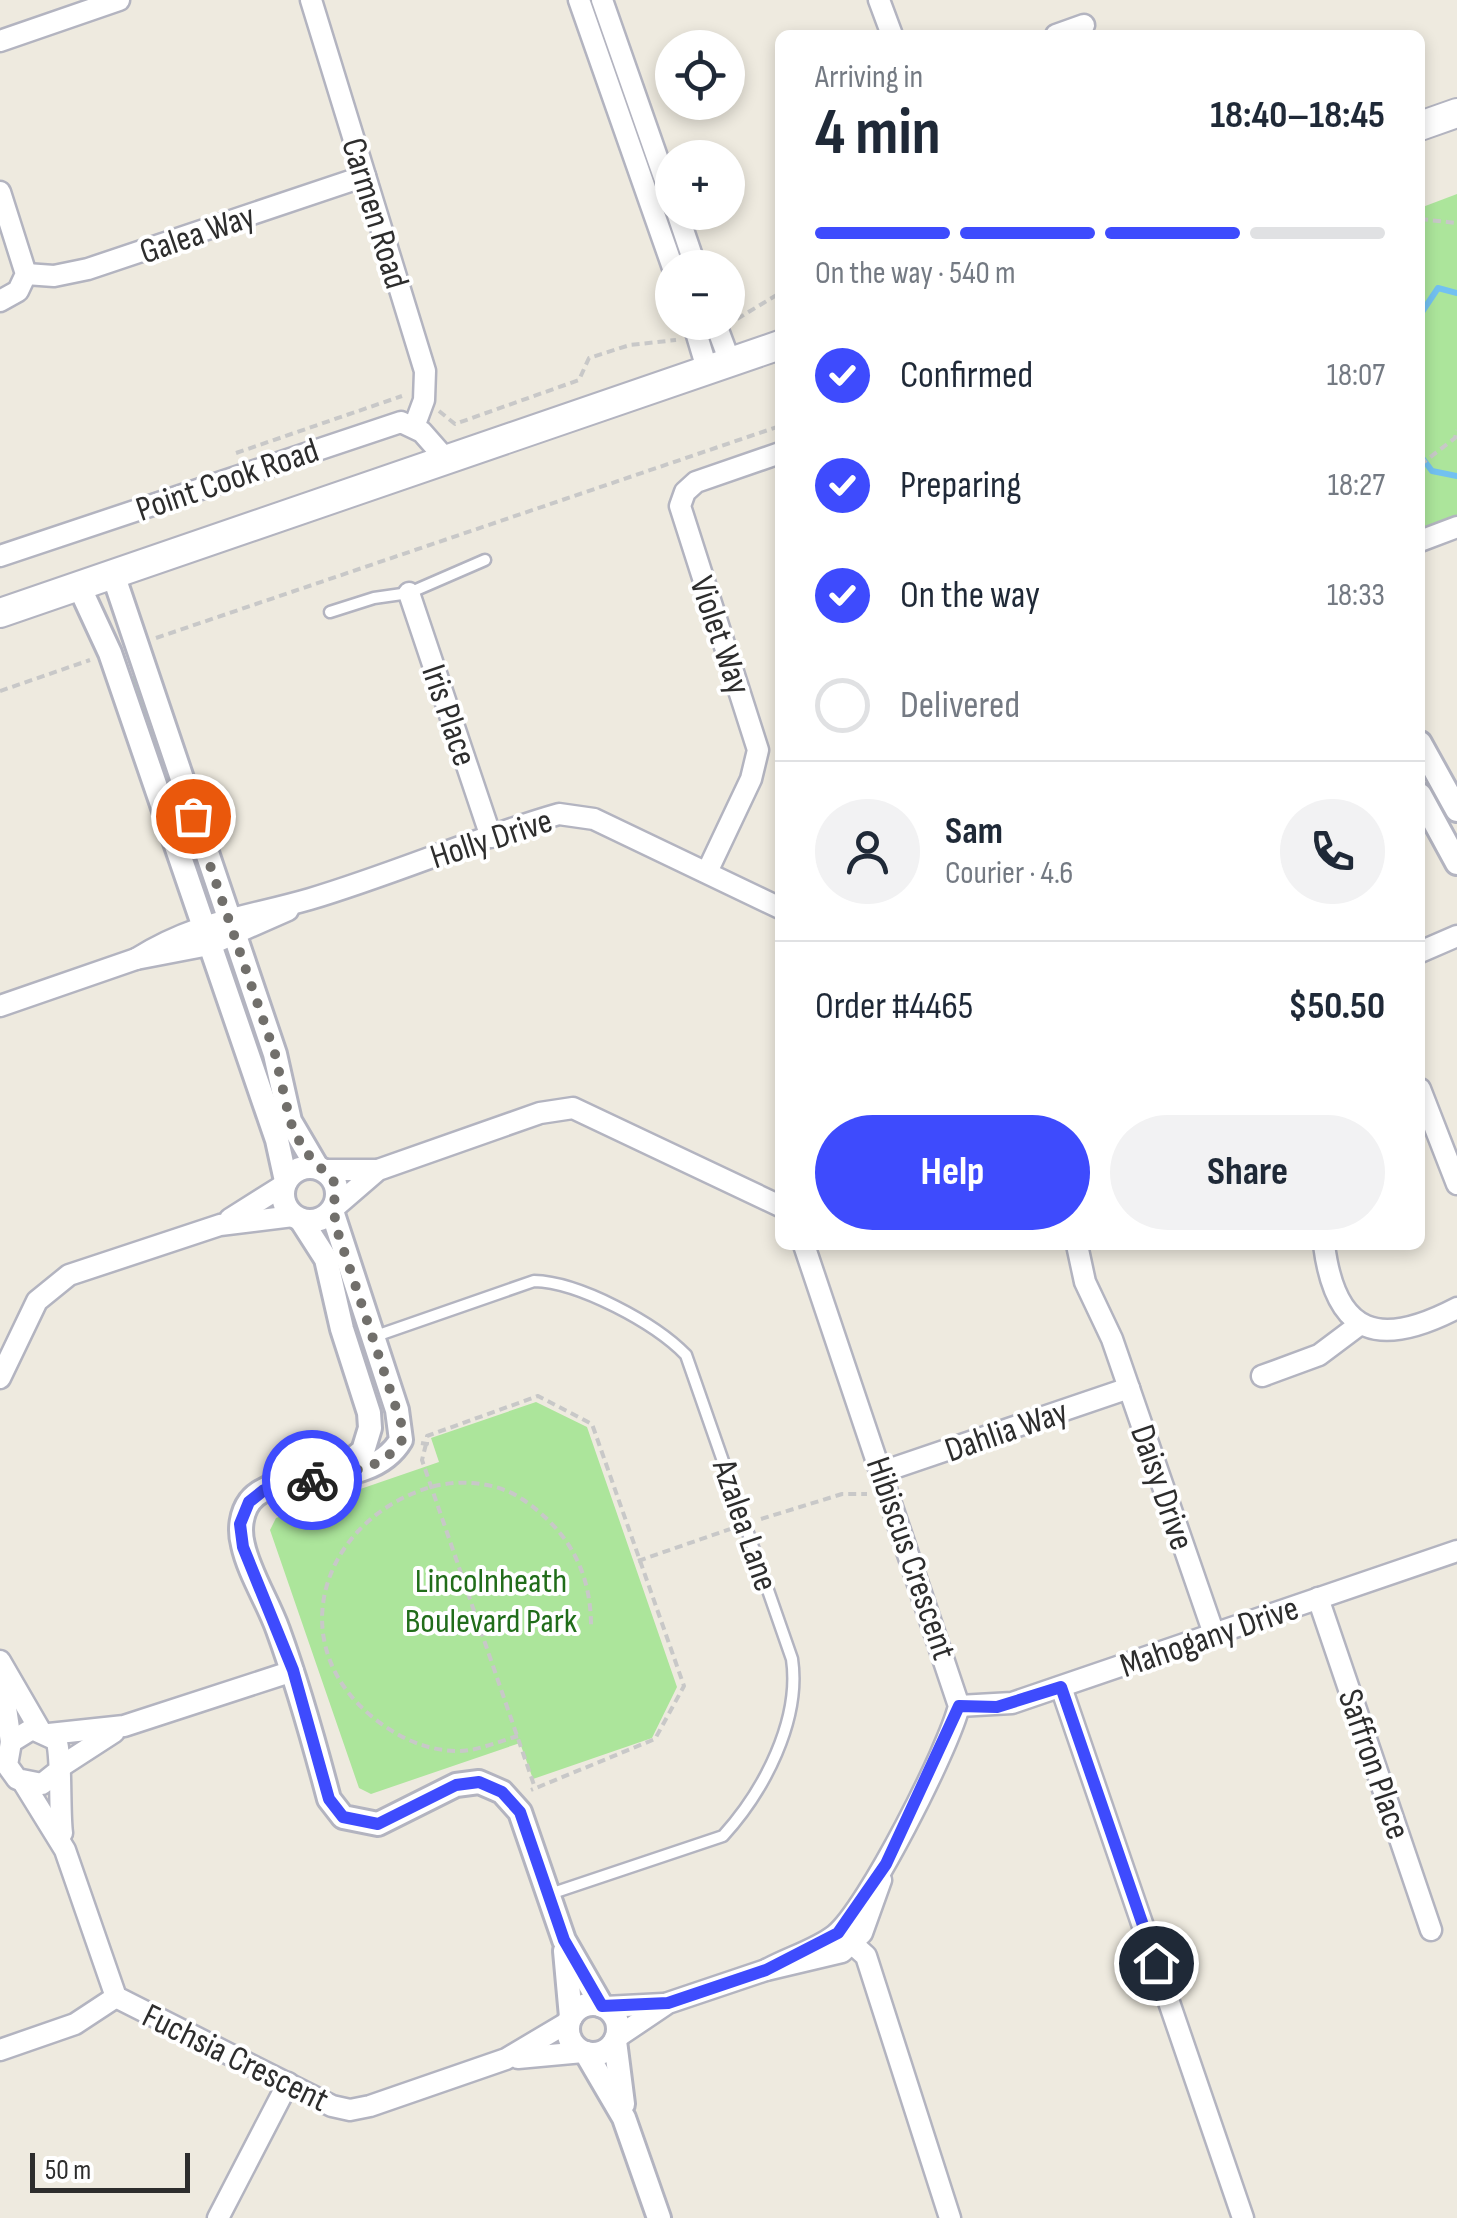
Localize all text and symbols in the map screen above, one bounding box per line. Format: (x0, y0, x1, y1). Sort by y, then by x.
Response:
map controls (655, 30, 745, 340)
button: locate (655, 30, 745, 120)
text: Arriving in (815, 58, 923, 97)
text: 18:40–18:45 (1210, 93, 1385, 138)
text: 4 min (815, 95, 941, 173)
street label: Carmen Road (331, 133, 418, 294)
button: + (655, 140, 745, 230)
street label: Galea Way (134, 195, 261, 274)
button: − (655, 250, 745, 340)
text: On the way · 540 m (815, 254, 1016, 293)
icon: check (815, 348, 870, 403)
text: Confirmed (900, 353, 1033, 398)
text: 18:07 (1327, 356, 1385, 395)
street label: Point Cook Road (131, 429, 324, 532)
icon: check (815, 458, 870, 513)
text: Preparing (900, 463, 1021, 508)
text: 18:27 (1328, 466, 1385, 505)
icon: check (815, 568, 870, 623)
street label: Violet Way (679, 571, 760, 700)
text: On the way (900, 573, 1040, 618)
text: 18:33 (1327, 576, 1385, 615)
street label: Iris Place (411, 659, 486, 772)
text: Delivered (900, 683, 1020, 728)
pin (151, 774, 236, 859)
icon: bag (166, 789, 221, 844)
button: person (815, 799, 920, 904)
button: phone (1280, 799, 1385, 904)
street label: Holly Drive (425, 800, 558, 879)
text: Sam (945, 809, 1003, 854)
text: Courier · 4.6 (945, 854, 1073, 893)
text: Order #4465 (815, 984, 973, 1029)
text: $50.50 (1288, 984, 1385, 1029)
button: Help (815, 1115, 1090, 1230)
button: Share (1110, 1115, 1385, 1230)
street label: Dahlia Way (940, 1390, 1073, 1472)
street label: Daisy Drive (1120, 1419, 1203, 1556)
courier (262, 1430, 362, 1530)
street label: Hibiscus Crescent (856, 1452, 965, 1665)
icon: bike (285, 1453, 340, 1508)
street label: Azalea Lane (702, 1453, 787, 1597)
park label: Lincolnheath Boulevard Park (405, 1560, 578, 1643)
street label: Mahogany Drive (1115, 1587, 1304, 1688)
street label: Saffron Place (1328, 1684, 1419, 1845)
pin (1114, 1921, 1199, 2006)
icon: home (1129, 1936, 1184, 1991)
street label: Fuchsia Crescent (135, 1995, 335, 2122)
scale bar (30, 2148, 190, 2192)
text: 50 m (45, 2154, 91, 2187)

